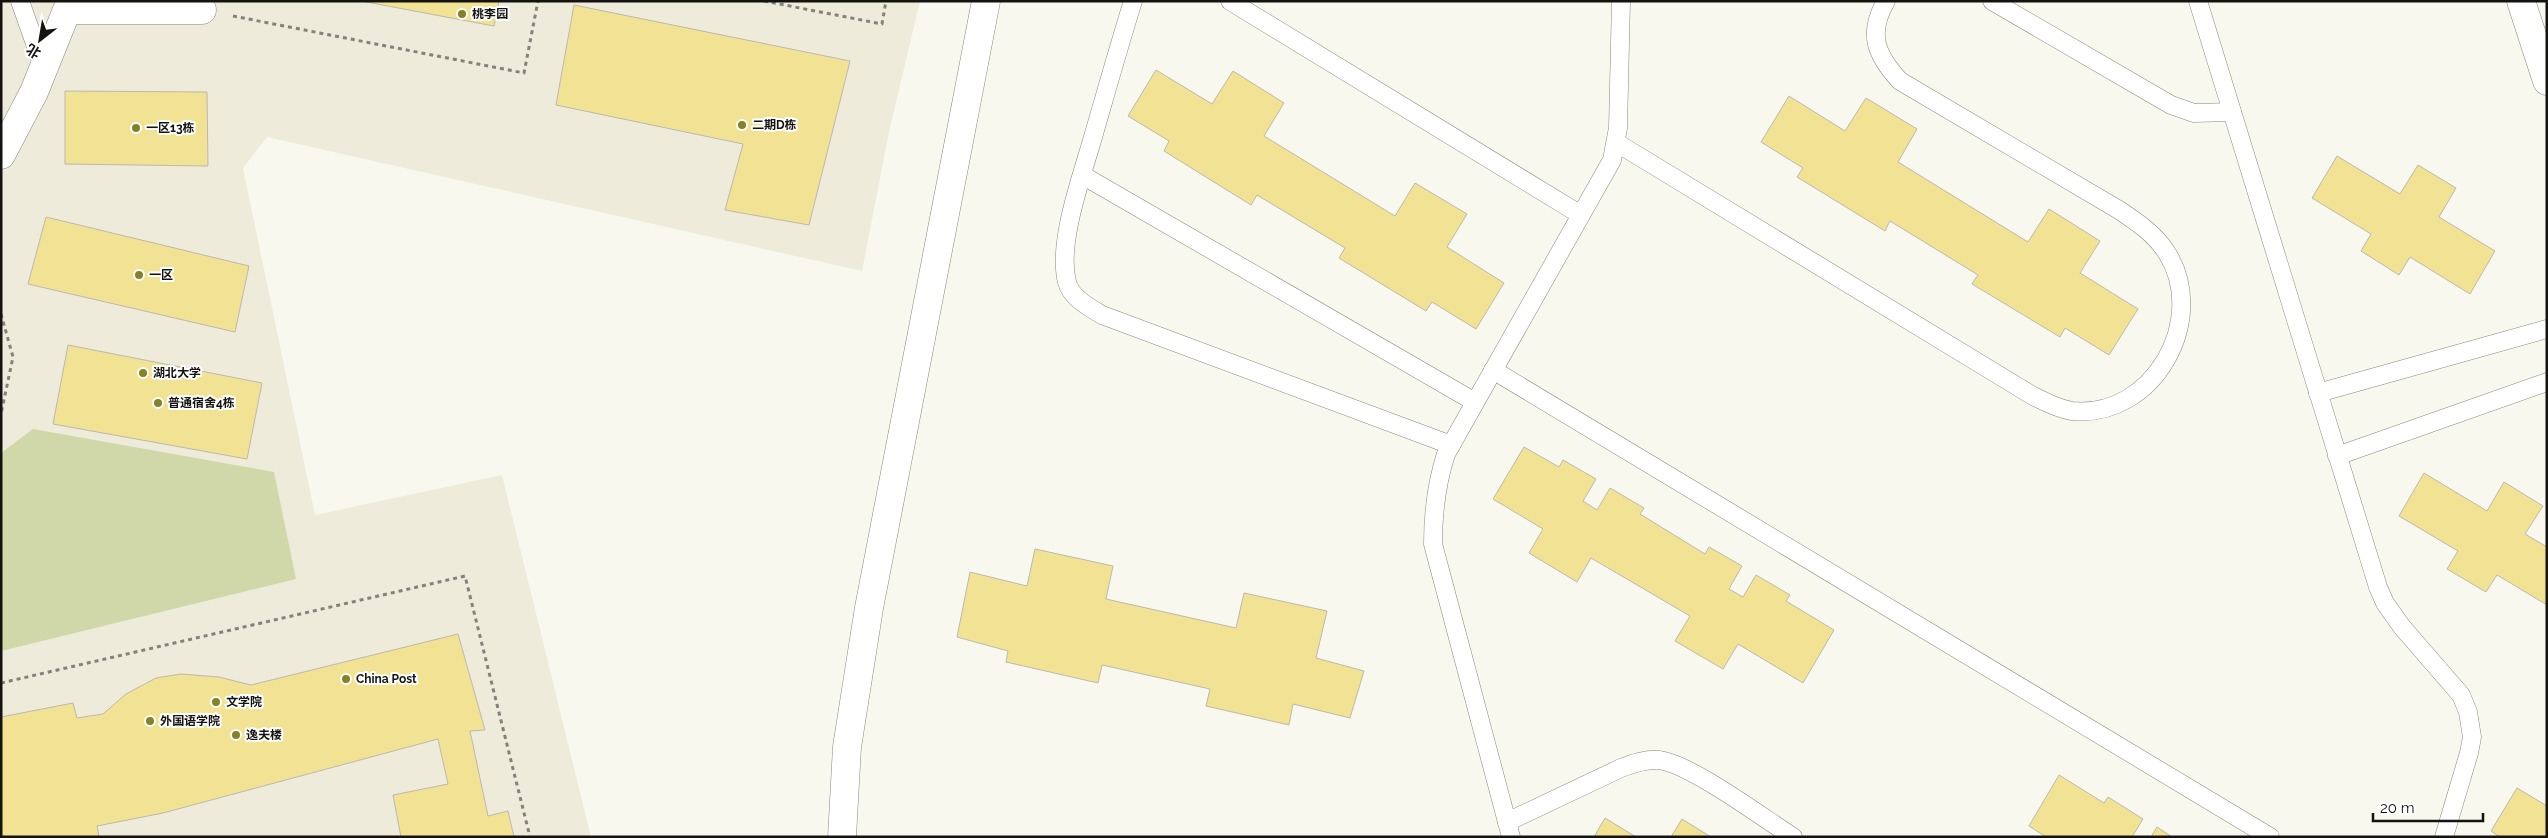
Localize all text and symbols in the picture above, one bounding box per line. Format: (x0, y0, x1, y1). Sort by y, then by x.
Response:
place label: 桃李园 (472, 7, 508, 21)
marker: 桃李园 (456, 8, 468, 20)
north arrow (15, 15, 65, 65)
text: 北 (23, 41, 43, 62)
place label: 二期D栋 (752, 118, 797, 132)
marker: 二期D栋 (736, 119, 748, 131)
place label: 一区13栋 (146, 121, 195, 135)
marker: 一区13栋 (130, 122, 142, 134)
place label: 一区 (149, 268, 173, 282)
marker: 一区 (133, 269, 145, 281)
place label: 湖北大学 (153, 366, 201, 380)
marker: 湖北大学 (137, 367, 149, 379)
place label: 普通宿舍4栋 (168, 396, 235, 410)
marker: 普通宿舍4栋 (152, 397, 164, 409)
place label: China Post (356, 672, 417, 686)
marker: China Post (340, 673, 352, 685)
place label: 文学院 (226, 695, 262, 709)
marker: 文学院 (210, 696, 222, 708)
place label: 外国语学院 (160, 714, 220, 728)
marker: 外国语学院 (144, 715, 156, 727)
place label: 逸夫楼 (246, 728, 282, 742)
marker: 逸夫楼 (230, 729, 242, 741)
scale bar (2373, 790, 2483, 822)
text: 20 m (2380, 799, 2415, 817)

